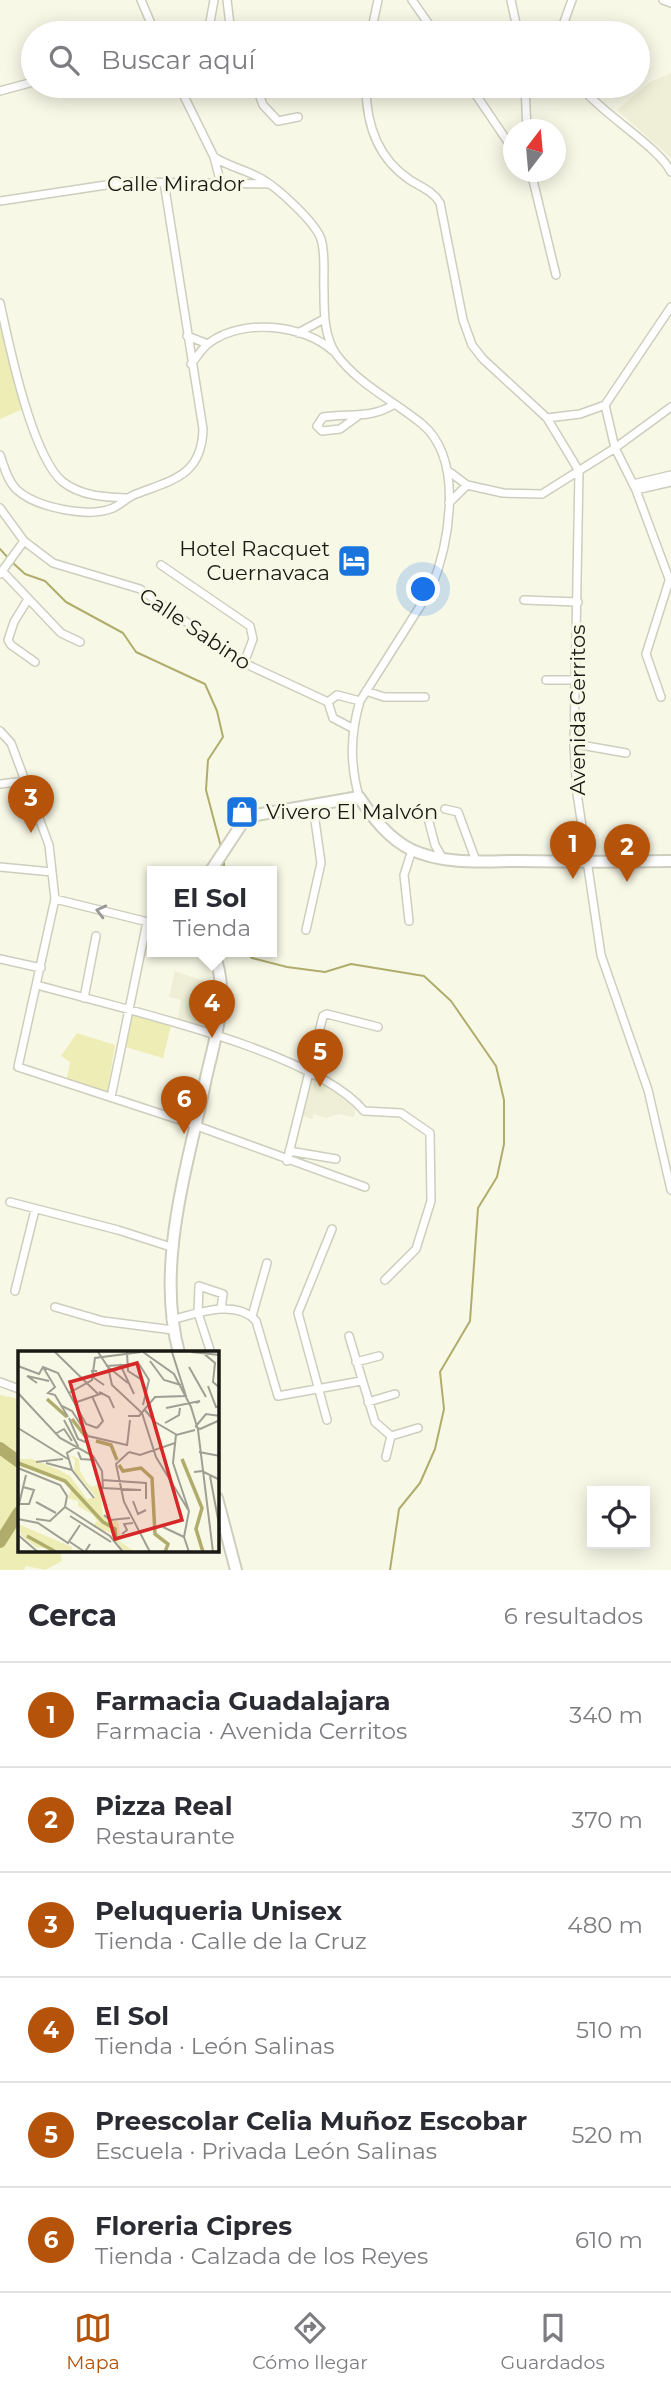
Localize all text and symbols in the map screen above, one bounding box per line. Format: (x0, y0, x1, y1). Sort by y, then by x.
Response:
search box (21, 21, 650, 98)
icon: search (45, 41, 83, 79)
text: Buscar aquí (101, 44, 255, 76)
north arrow (503, 119, 566, 182)
street label: Calle Mirador (107, 171, 245, 196)
place label: Hotel Racquet Cuernavaca (179, 536, 330, 585)
hotel icon: Hotel Racquet Cuernavaca (335, 542, 373, 580)
your location (406, 572, 440, 606)
street label: Calle Sabino (135, 582, 256, 675)
street label: Avenida Cerritos (565, 625, 590, 795)
pin: 3 (8, 775, 54, 833)
shop icon: Vivero El Malvón (223, 793, 261, 831)
place label: Vivero El Malvón (266, 799, 438, 824)
pin: 1 (550, 821, 596, 879)
pin: 2 (604, 824, 650, 882)
popup (147, 866, 277, 957)
text: El Sol (173, 882, 247, 914)
one-way arrow (95, 905, 107, 919)
text: Tienda (173, 914, 251, 942)
pin: 4 (189, 980, 235, 1038)
pin: 5 (297, 1029, 343, 1087)
pin: 6 (161, 1076, 207, 1134)
inset map (18, 1351, 219, 1552)
map controls (587, 1486, 650, 1549)
button: locate (587, 1486, 650, 1549)
text: Cerca (28, 1597, 117, 1634)
text: 6 resultados (504, 1602, 643, 1630)
text: Farmacia Guadalajara (95, 1685, 391, 1717)
text: 1 (46, 1701, 56, 1729)
text: 340 m (569, 1701, 643, 1729)
text: Farmacia · Avenida Cerritos (95, 1717, 407, 1745)
text: Pizza Real (95, 1790, 233, 1822)
text: 2 (44, 1806, 58, 1834)
text: 370 m (572, 1806, 643, 1834)
text: Restaurante (95, 1822, 235, 1850)
text: Peluqueria Unisex (95, 1895, 342, 1927)
text: 3 (44, 1911, 58, 1939)
text: 480 m (567, 1911, 643, 1939)
text: Tienda · Calle de la Cruz (95, 1927, 367, 1955)
text: El Sol (95, 2000, 169, 2032)
text: 4 (43, 2016, 59, 2044)
text: 510 m (576, 2016, 643, 2044)
text: Tienda · León Salinas (95, 2032, 335, 2060)
text: Preescolar Celia Muñoz Escobar (95, 2105, 527, 2137)
text: 5 (44, 2121, 58, 2149)
text: 520 m (571, 2121, 643, 2149)
text: Escuela · Privada León Salinas (95, 2137, 437, 2165)
text: Floreria Cipres (95, 2210, 292, 2242)
text: 6 (44, 2226, 58, 2254)
text: 610 m (575, 2226, 643, 2254)
text: Tienda · Calzada de los Reyes (95, 2242, 428, 2270)
tab: Mapa (66, 2309, 120, 2374)
tab: Cómo llegar (252, 2309, 368, 2374)
tab: Guardados (500, 2309, 605, 2374)

